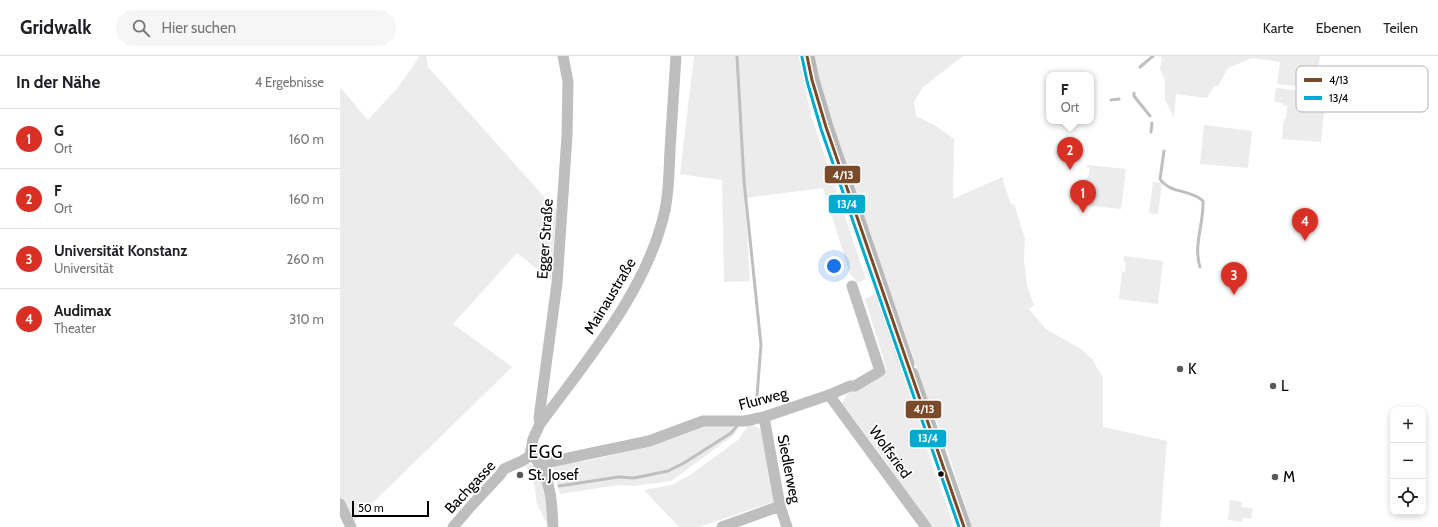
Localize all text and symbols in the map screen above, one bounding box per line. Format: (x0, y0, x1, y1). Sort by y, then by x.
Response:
search box (116, 10, 396, 46)
text: Gridwalk (20, 16, 92, 39)
icon: search (130, 17, 152, 39)
text: Hier suchen (162, 19, 236, 37)
text: Karte (1263, 19, 1294, 37)
text: Ebenen (1316, 19, 1361, 37)
text: Teilen (1383, 19, 1418, 37)
legend (1296, 66, 1428, 112)
text: In der Nähe (16, 72, 100, 92)
popup (1046, 72, 1094, 124)
text: 4/13 (1329, 73, 1348, 87)
text: 4 Ergebnisse (255, 74, 324, 90)
text: F (1061, 81, 1069, 99)
text: 13/4 (1329, 91, 1349, 105)
text: Ort (1061, 99, 1079, 115)
text: G (54, 122, 64, 140)
text: 1 (27, 131, 31, 147)
text: 160 m (289, 131, 324, 147)
pin: 2 (1057, 137, 1083, 170)
text: Ort (54, 140, 72, 156)
line badge: 4/13 (824, 165, 861, 184)
text: 4/13 (833, 168, 853, 182)
pin: 1 (1070, 180, 1096, 213)
text: F (54, 182, 62, 200)
text: 2 (26, 191, 32, 207)
text: 160 m (289, 191, 324, 207)
line badge: 13/4 (828, 194, 866, 214)
text: 13/4 (837, 197, 857, 211)
street label: Egger Straße (533, 198, 557, 280)
text: Ort (54, 200, 72, 216)
pin: 4 (1292, 208, 1318, 241)
text: Universität Konstanz (54, 242, 187, 260)
text: 3 (25, 251, 33, 267)
text: 260 m (286, 251, 324, 267)
street label: Mainaustraße (580, 255, 640, 337)
your location (824, 256, 844, 276)
text: Universität (54, 260, 113, 276)
pin: 3 (1221, 262, 1247, 295)
text: Audimax (54, 302, 111, 320)
text: 4 (25, 311, 33, 327)
text: 310 m (289, 311, 324, 327)
text: Theater (54, 320, 96, 336)
place label: K (1188, 360, 1197, 378)
marker: K (1175, 364, 1185, 374)
place label: L (1281, 377, 1289, 395)
marker: L (1268, 381, 1278, 391)
street label: Flurweg (737, 384, 790, 414)
line badge: 4/13 (905, 400, 942, 419)
text: 4/13 (914, 402, 934, 416)
map controls (1390, 407, 1426, 515)
button: + (1390, 407, 1426, 443)
street label: Wolfsried (865, 422, 915, 482)
line badge: 13/4 (909, 429, 947, 448)
text: 13/4 (918, 431, 938, 445)
street label: Siedlerweg (774, 433, 805, 505)
district label: EGG (528, 442, 564, 462)
button: − (1390, 443, 1426, 479)
street label: Bachgasse (441, 457, 499, 517)
place label: St. Josef (528, 466, 579, 484)
place label: M (1283, 468, 1295, 486)
unlabelled marker (936, 469, 946, 479)
marker: St. Josef (515, 470, 525, 480)
marker: M (1270, 472, 1280, 482)
button: locate (1390, 479, 1426, 515)
scale bar (352, 499, 429, 518)
text: 50 m (358, 501, 384, 515)

